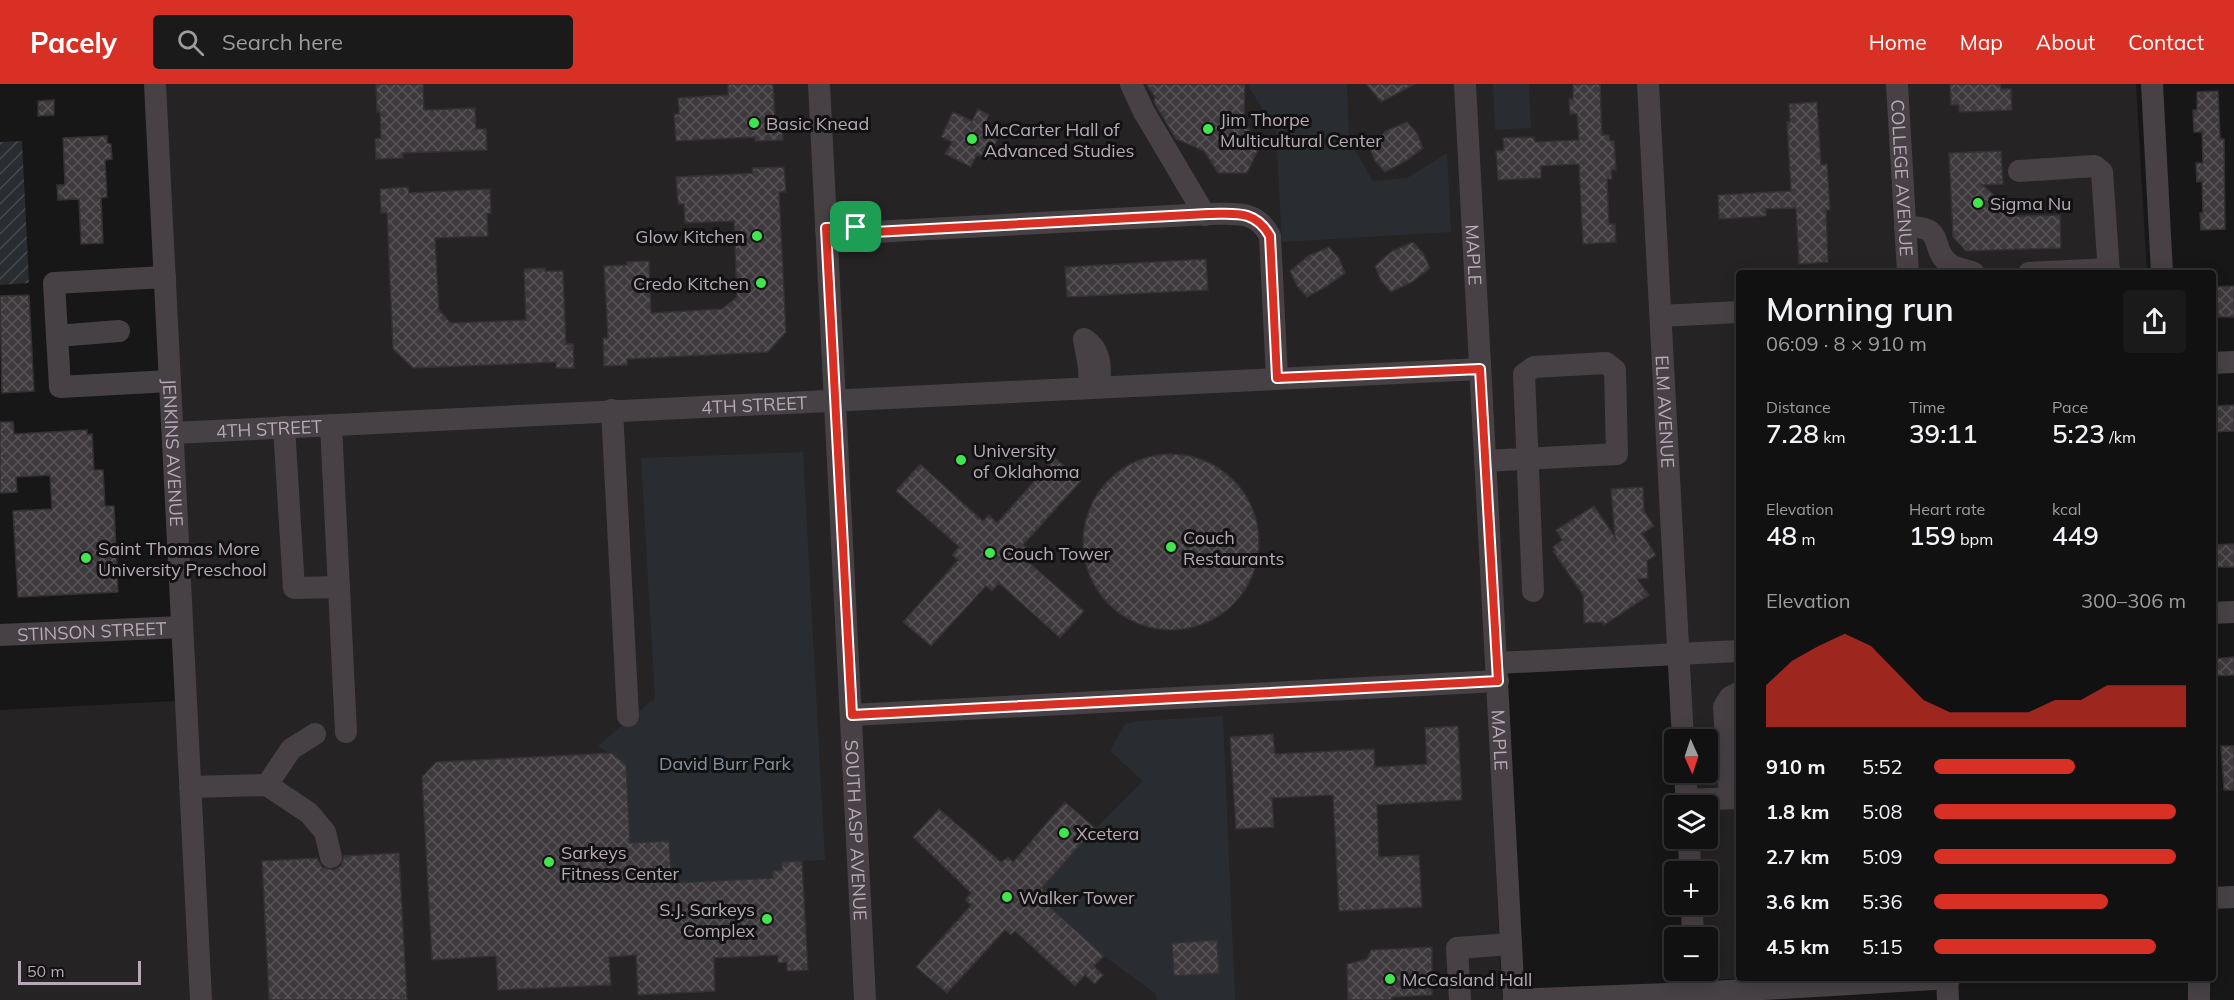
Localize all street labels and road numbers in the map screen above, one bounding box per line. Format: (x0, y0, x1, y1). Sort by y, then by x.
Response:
street label: COLLEGE AVENUE (1886, 99, 1919, 257)
street label: MAPLE (1461, 224, 1487, 286)
street label: ELM AVENUE (1651, 354, 1680, 469)
street label: JENKINS AVENUE (158, 378, 189, 527)
street label: 4TH STREET (701, 390, 808, 419)
street label: 4TH STREET (215, 414, 323, 442)
street label: STINSON STREET (17, 616, 167, 646)
street label: MAPLE (1487, 709, 1513, 771)
street label: SOUTH ASP AVENUE (840, 739, 872, 921)

